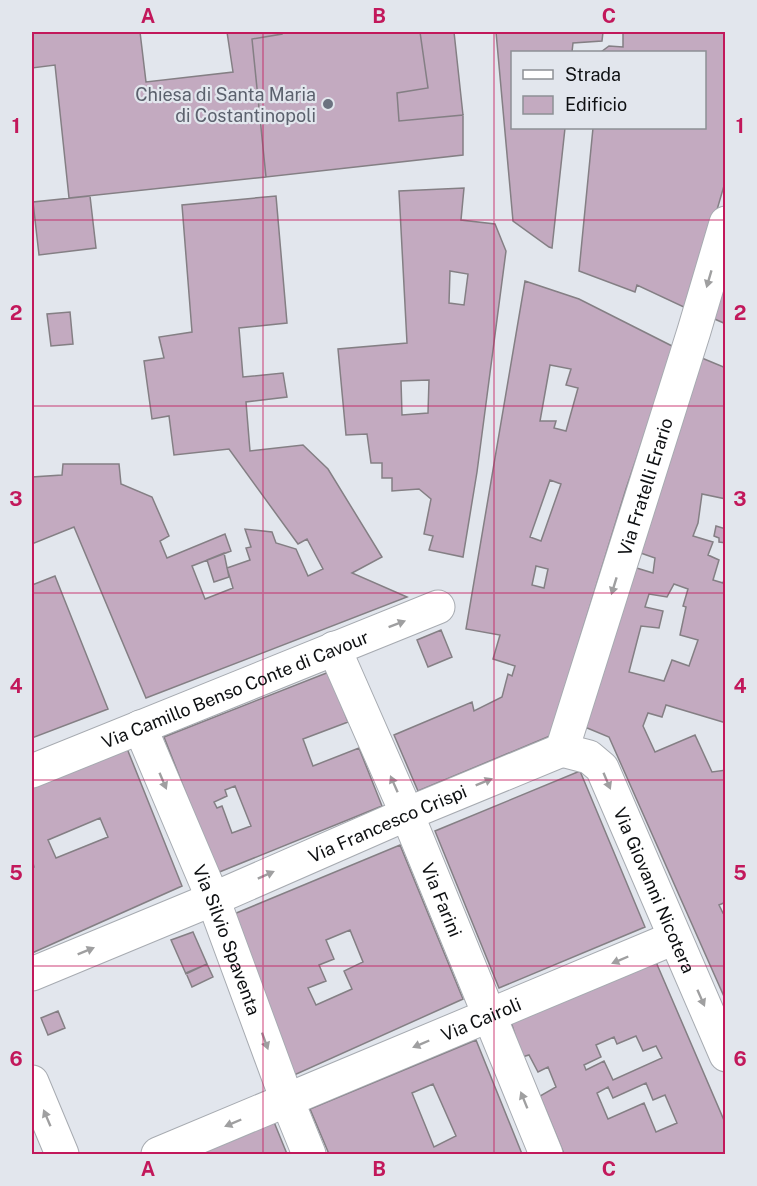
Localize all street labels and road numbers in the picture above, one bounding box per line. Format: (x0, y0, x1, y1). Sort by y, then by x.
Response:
street label: Via Fratelli Erario (613, 415, 677, 558)
street label: Via Camillo Benso Conte di Cavour (99, 626, 372, 752)
street label: Via Francesco Crispi (305, 780, 470, 866)
street label: Via Giovanni Nicotera (610, 804, 700, 976)
street label: Via Farini (418, 860, 467, 940)
street label: Via Silvio Spaventa (189, 861, 265, 1018)
street label: Via Cairoli (438, 993, 524, 1045)

